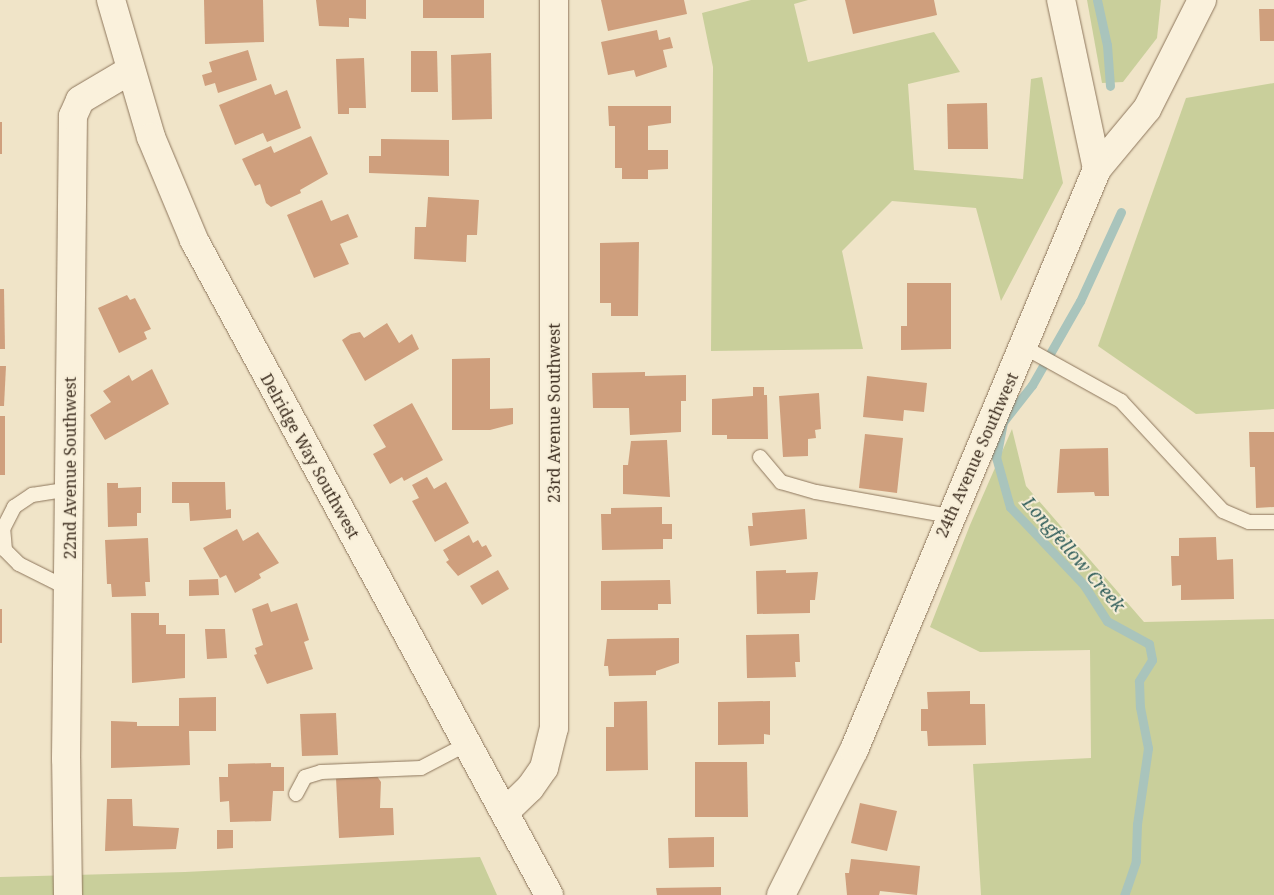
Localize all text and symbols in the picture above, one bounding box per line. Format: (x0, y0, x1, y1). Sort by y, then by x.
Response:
street label: 23rd Avenue Southwest (544, 323, 564, 503)
street label: Delridge Way Southwest (257, 370, 363, 542)
street label: 24th Avenue Southwest (932, 370, 1022, 540)
street label: 22nd Avenue Southwest (60, 377, 80, 559)
water label: Longfellow Creek (1018, 492, 1130, 616)

